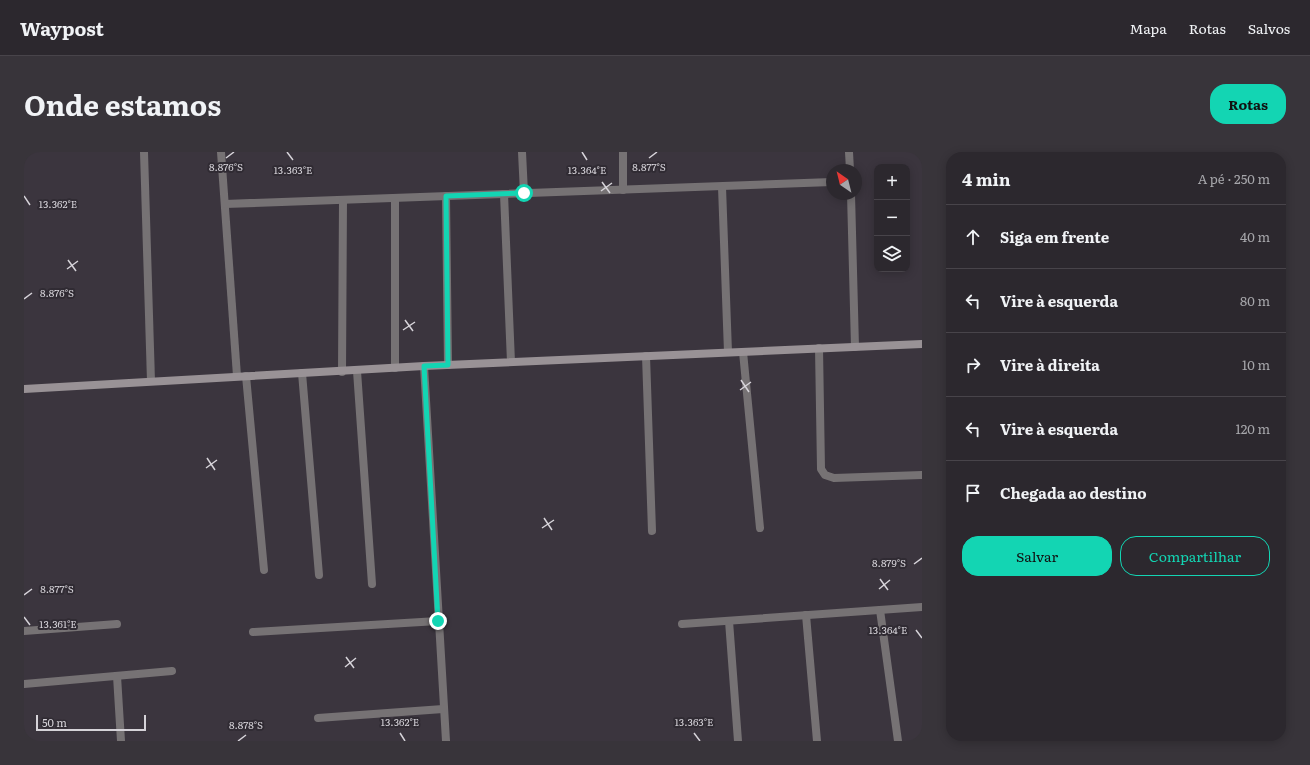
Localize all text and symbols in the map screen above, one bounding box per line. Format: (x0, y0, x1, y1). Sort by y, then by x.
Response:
text: Waypost (20, 14, 104, 42)
text: Mapa (1129, 18, 1167, 38)
text: Rotas (1189, 18, 1226, 38)
text: Salvos (1248, 18, 1290, 38)
text: Onde estamos (24, 83, 221, 125)
button: Rotas (1210, 84, 1286, 124)
text: 8.876°S (209, 159, 243, 174)
text: 8.877°S (632, 159, 666, 174)
text: 13.363°E (274, 162, 312, 177)
text: 13.364°E (568, 162, 606, 177)
north arrow (826, 164, 862, 200)
map controls (874, 164, 910, 272)
button: + (874, 164, 910, 200)
text: 4 min (962, 166, 1011, 191)
text: A pé · 250 m (1198, 169, 1270, 188)
route start (515, 184, 533, 202)
text: 13.362°E (39, 196, 77, 211)
button: − (874, 200, 910, 236)
text: Siga em frente (1000, 225, 1109, 248)
icon: ahead (962, 226, 984, 248)
text: 40 m (1240, 227, 1270, 246)
button: layers (874, 236, 910, 272)
text: 8.876°S (40, 285, 74, 300)
text: Vire à esquerda (1000, 289, 1118, 312)
icon: left (962, 290, 984, 312)
text: 80 m (1240, 291, 1270, 310)
text: Vire à direita (1000, 353, 1100, 376)
icon: right (962, 354, 984, 376)
text: 10 m (1242, 355, 1270, 374)
text: Vire à esquerda (1000, 417, 1118, 440)
icon: left (962, 418, 984, 440)
text: 120 m (1235, 419, 1270, 438)
text: Chegada ao destino (1000, 481, 1147, 504)
icon: arrive (962, 482, 984, 504)
button: Salvar (962, 536, 1112, 576)
button: Compartilhar (1120, 536, 1270, 576)
text: 8.879°S (872, 555, 906, 570)
text: 8.877°S (40, 581, 74, 596)
route end (429, 612, 447, 630)
text: 13.361°E (39, 616, 77, 631)
text: 13.364°E (869, 622, 907, 637)
scale bar (36, 713, 146, 732)
text: 50 m (42, 714, 67, 730)
text: 13.362°E (381, 714, 419, 729)
text: 13.363°E (675, 714, 713, 729)
text: 8.878°S (229, 717, 263, 732)

